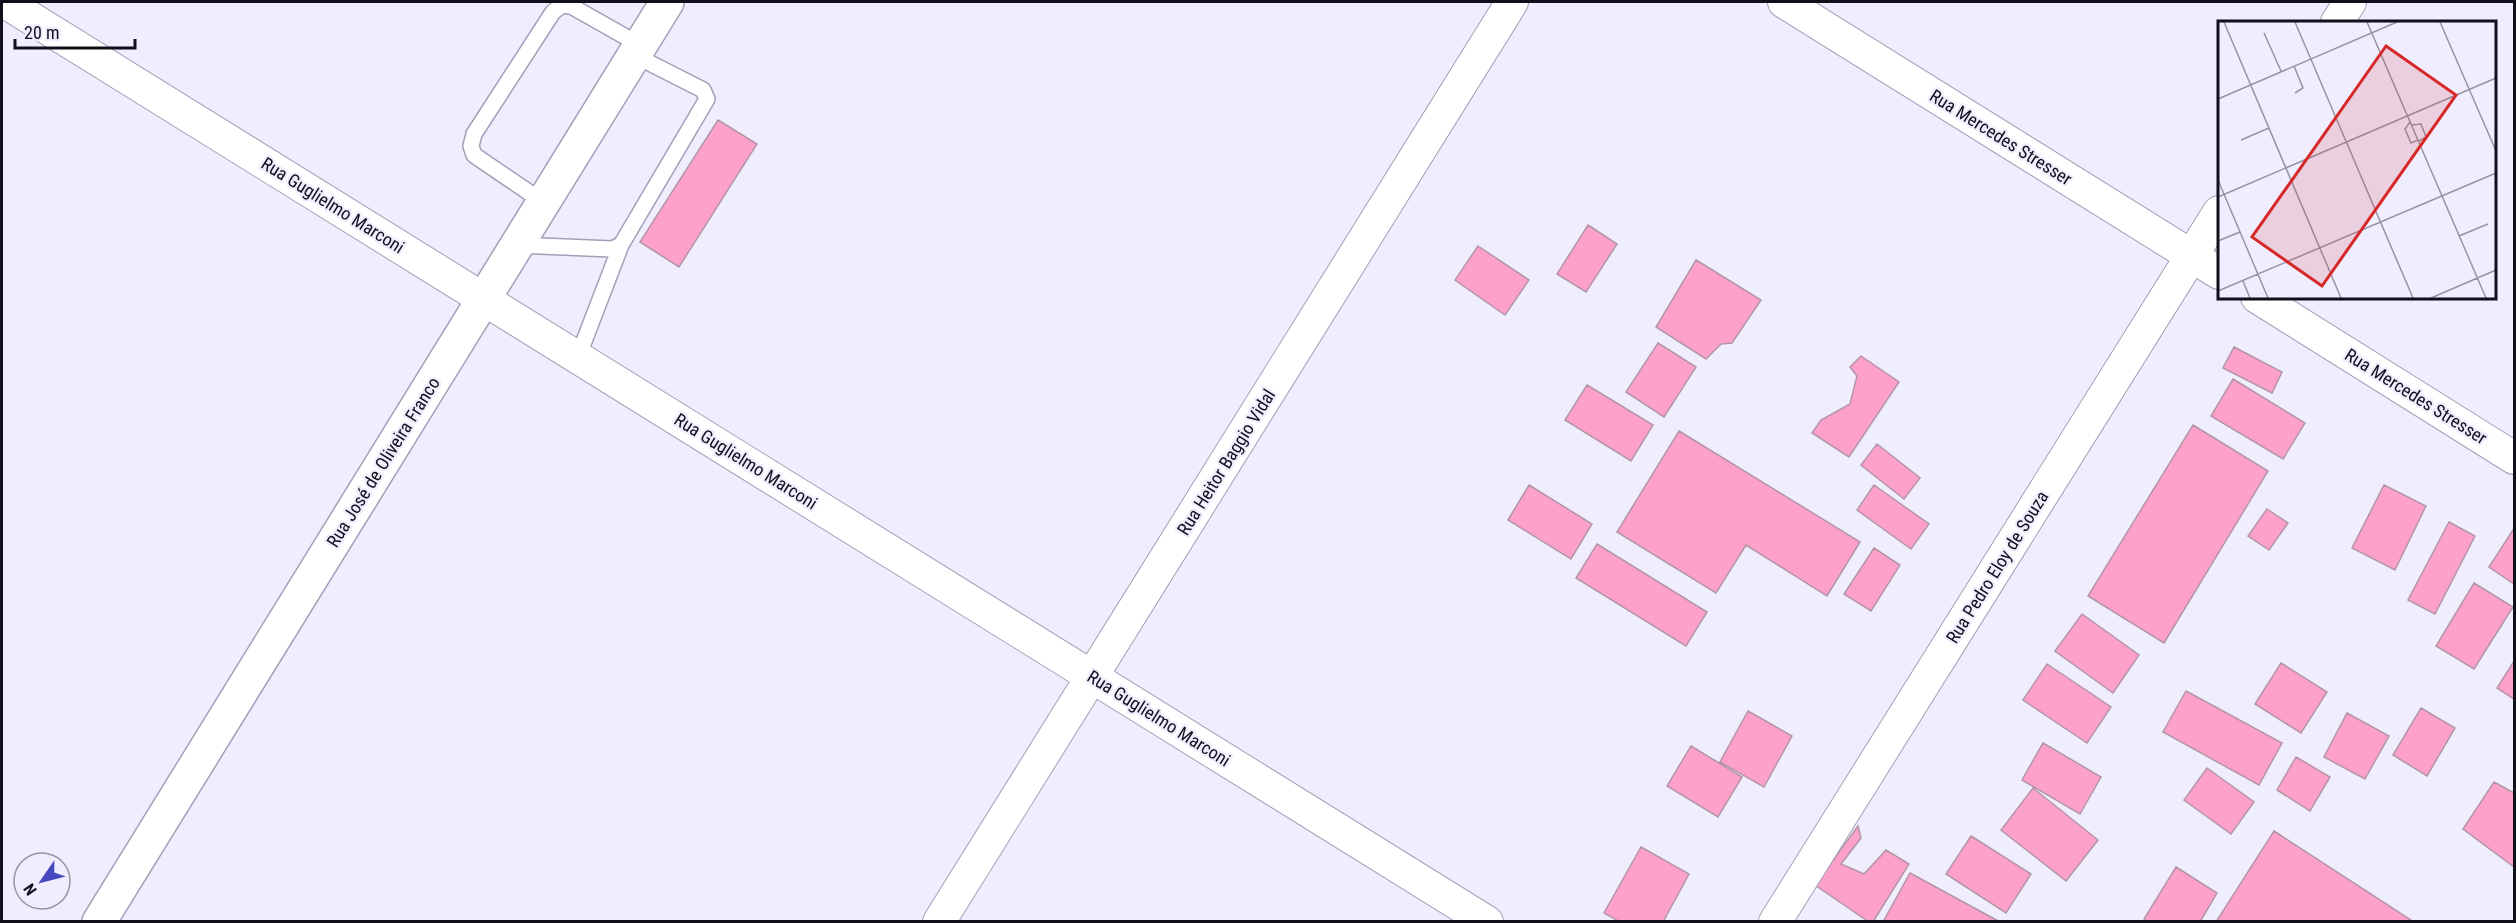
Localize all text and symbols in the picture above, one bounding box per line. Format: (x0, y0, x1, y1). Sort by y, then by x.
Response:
scale bar (15, 12, 135, 50)
inset map (2218, 21, 2495, 298)
text: 20 m (24, 22, 59, 43)
street label: Rua Mercedes Stresser (1926, 85, 2076, 190)
street label: Rua Guglielmo Marconi (258, 153, 408, 257)
street label: Rua Mercedes Stresser (2341, 344, 2491, 449)
street label: Rua José de Oliveira Franco (322, 373, 444, 551)
street label: Rua Heitor Baggio Vidal (1173, 385, 1279, 539)
street label: Rua Guglielmo Marconi (671, 409, 821, 513)
street label: Rua Pedro Eloy de Souza (1942, 487, 2052, 647)
street label: Rua Guglielmo Marconi (1084, 666, 1234, 770)
north arrow (12, 851, 72, 911)
text: N (20, 880, 41, 899)

